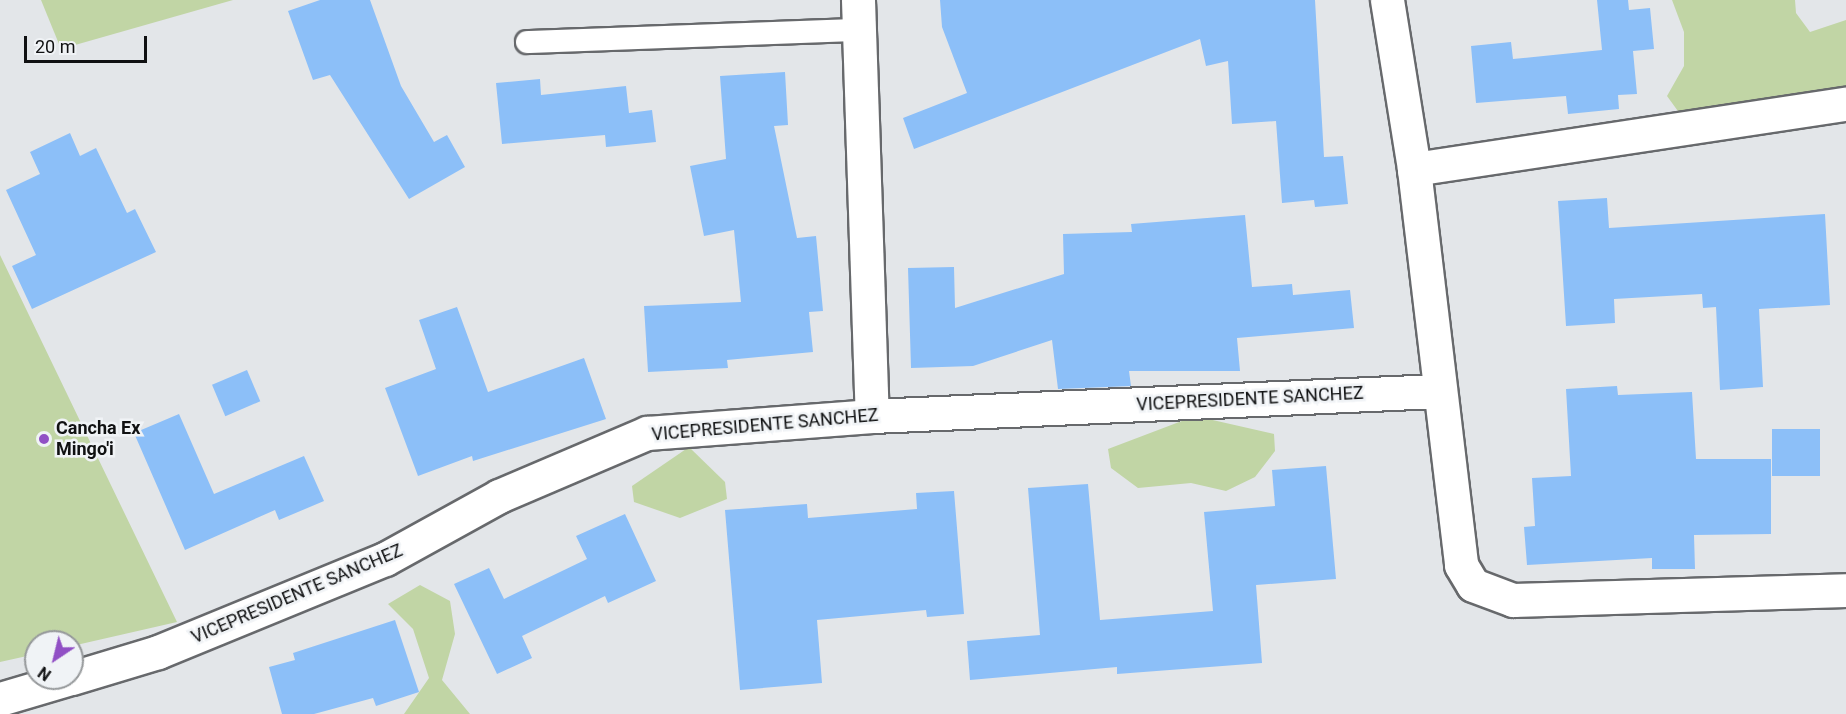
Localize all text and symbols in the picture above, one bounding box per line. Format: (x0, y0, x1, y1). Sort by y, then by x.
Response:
scale bar (27, 24, 150, 62)
text: 20 m (35, 36, 75, 57)
street label: VICEPRESIDENTE SANCHEZ (1136, 382, 1364, 416)
street label: VICEPRESIDENTE SANCHEZ (651, 404, 879, 446)
place label: Cancha Ex Mingo'i (56, 418, 140, 460)
marker: Cancha Ex Mingo'i (37, 432, 51, 446)
street label: VICEPRESIDENTE SANCHEZ (188, 540, 406, 648)
north arrow (24, 630, 84, 690)
text: N (34, 662, 55, 685)

